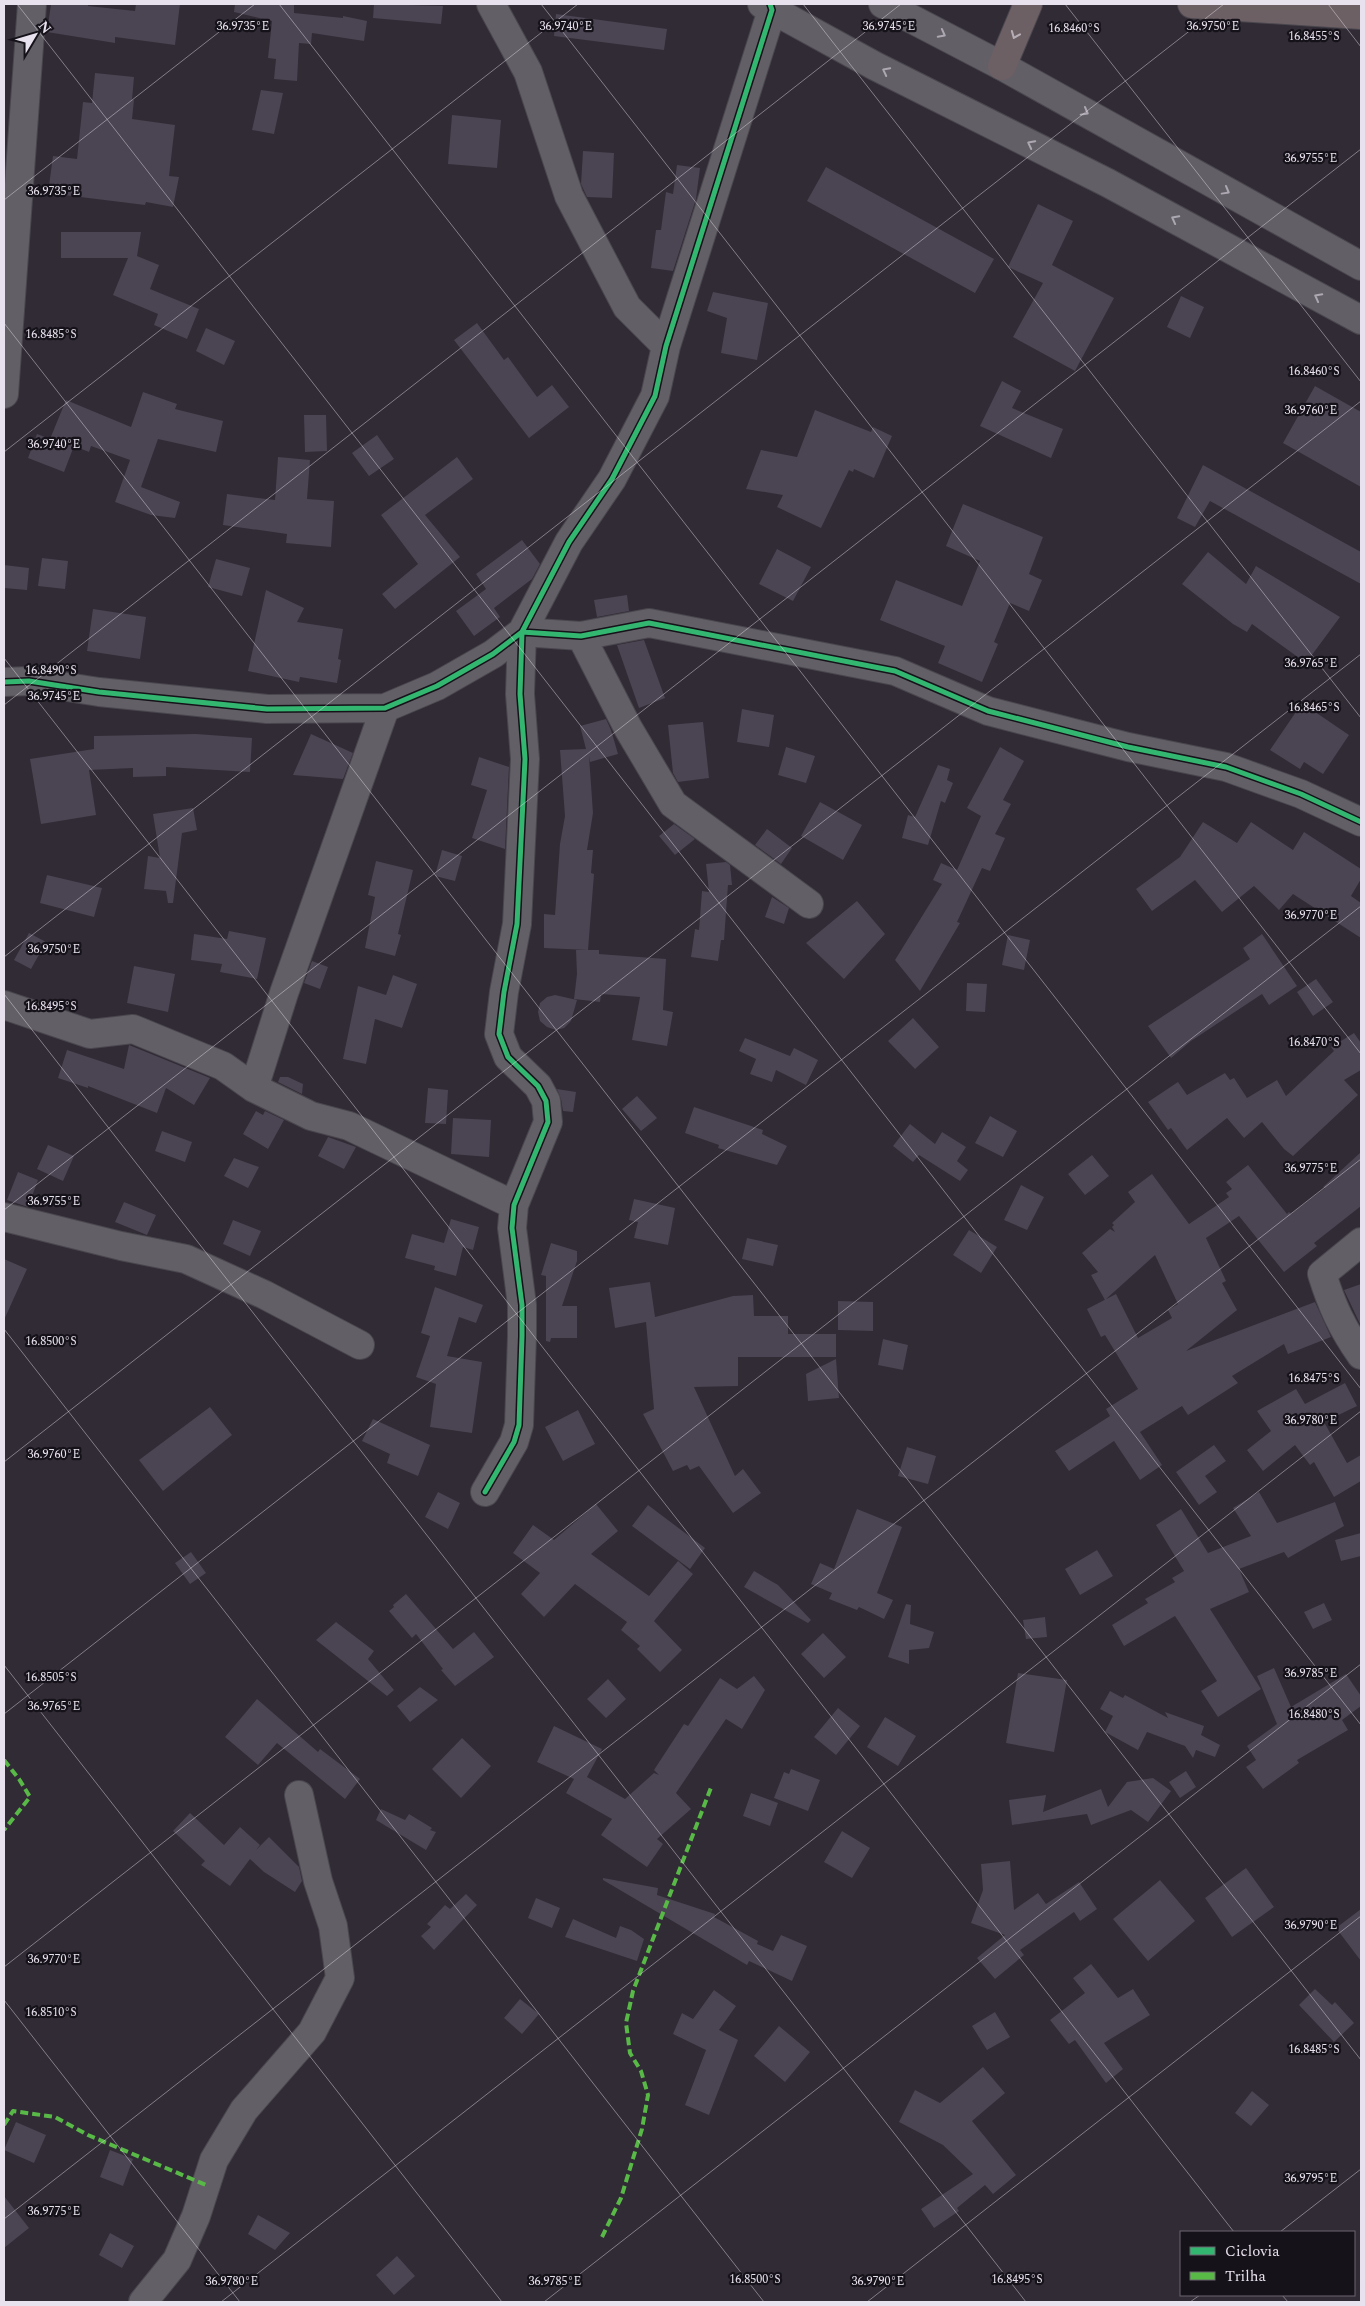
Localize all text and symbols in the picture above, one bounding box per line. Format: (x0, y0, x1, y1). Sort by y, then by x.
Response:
north arrow (10, 10, 60, 60)
text: N (33, 16, 57, 38)
text: 36.9735°E (217, 17, 269, 36)
text: 36.9740°E (540, 17, 592, 36)
text: 36.9745°E (863, 17, 915, 36)
text: 36.9750°E (1187, 17, 1239, 36)
text: 16.8460°S (1048, 19, 1100, 38)
text: 16.8455°S (1288, 27, 1340, 46)
one-way arrow (936, 28, 945, 38)
one-way arrow (1011, 30, 1022, 39)
one-way arrow (882, 67, 891, 77)
one-way arrow (1079, 105, 1088, 115)
one-way arrow (1027, 140, 1036, 151)
text: 36.9755°E (1285, 149, 1337, 168)
text: 36.9735°E (28, 182, 80, 201)
one-way arrow (1221, 185, 1230, 195)
one-way arrow (1172, 216, 1181, 226)
one-way arrow (1315, 293, 1324, 303)
text: 16.8485°S (25, 325, 77, 344)
text: 16.8460°S (1288, 362, 1340, 381)
text: 36.9760°E (1285, 401, 1337, 420)
text: 36.9740°E (28, 435, 80, 454)
text: 36.9765°E (1285, 654, 1337, 673)
text: 16.8490°S (25, 661, 77, 680)
text: 36.9745°E (28, 687, 80, 706)
text: 16.8465°S (1288, 698, 1340, 717)
text: 36.9770°E (1285, 906, 1337, 925)
text: 36.9750°E (28, 940, 80, 959)
text: 16.8495°S (25, 997, 77, 1016)
text: 16.8470°S (1288, 1033, 1340, 1052)
text: 36.9775°E (1285, 1159, 1337, 1178)
text: 36.9755°E (28, 1192, 80, 1211)
text: 16.8500°S (25, 1332, 77, 1351)
text: 16.8475°S (1288, 1369, 1340, 1388)
text: 36.9780°E (1285, 1411, 1337, 1430)
text: 36.9760°E (28, 1445, 80, 1464)
text: 36.9785°E (1285, 1664, 1337, 1683)
text: 16.8505°S (25, 1668, 77, 1687)
text: 36.9765°E (28, 1697, 80, 1716)
text: 16.8480°S (1288, 1705, 1340, 1724)
text: 36.9790°E (1285, 1916, 1337, 1935)
text: 36.9770°E (28, 1950, 80, 1969)
text: 16.8510°S (25, 2003, 77, 2022)
text: 16.8485°S (1288, 2040, 1340, 2059)
text: 36.9795°E (1285, 2169, 1337, 2188)
text: 36.9775°E (28, 2202, 80, 2221)
legend (1180, 2231, 1355, 2296)
text: Ciclovia (1225, 2240, 1280, 2263)
text: Trilha (1225, 2265, 1266, 2288)
text: 16.8500°S (729, 2270, 781, 2289)
text: 16.8495°S (991, 2270, 1043, 2289)
text: 36.9780°E (206, 2272, 258, 2291)
text: 36.9785°E (529, 2272, 581, 2291)
text: 36.9790°E (852, 2272, 904, 2291)

